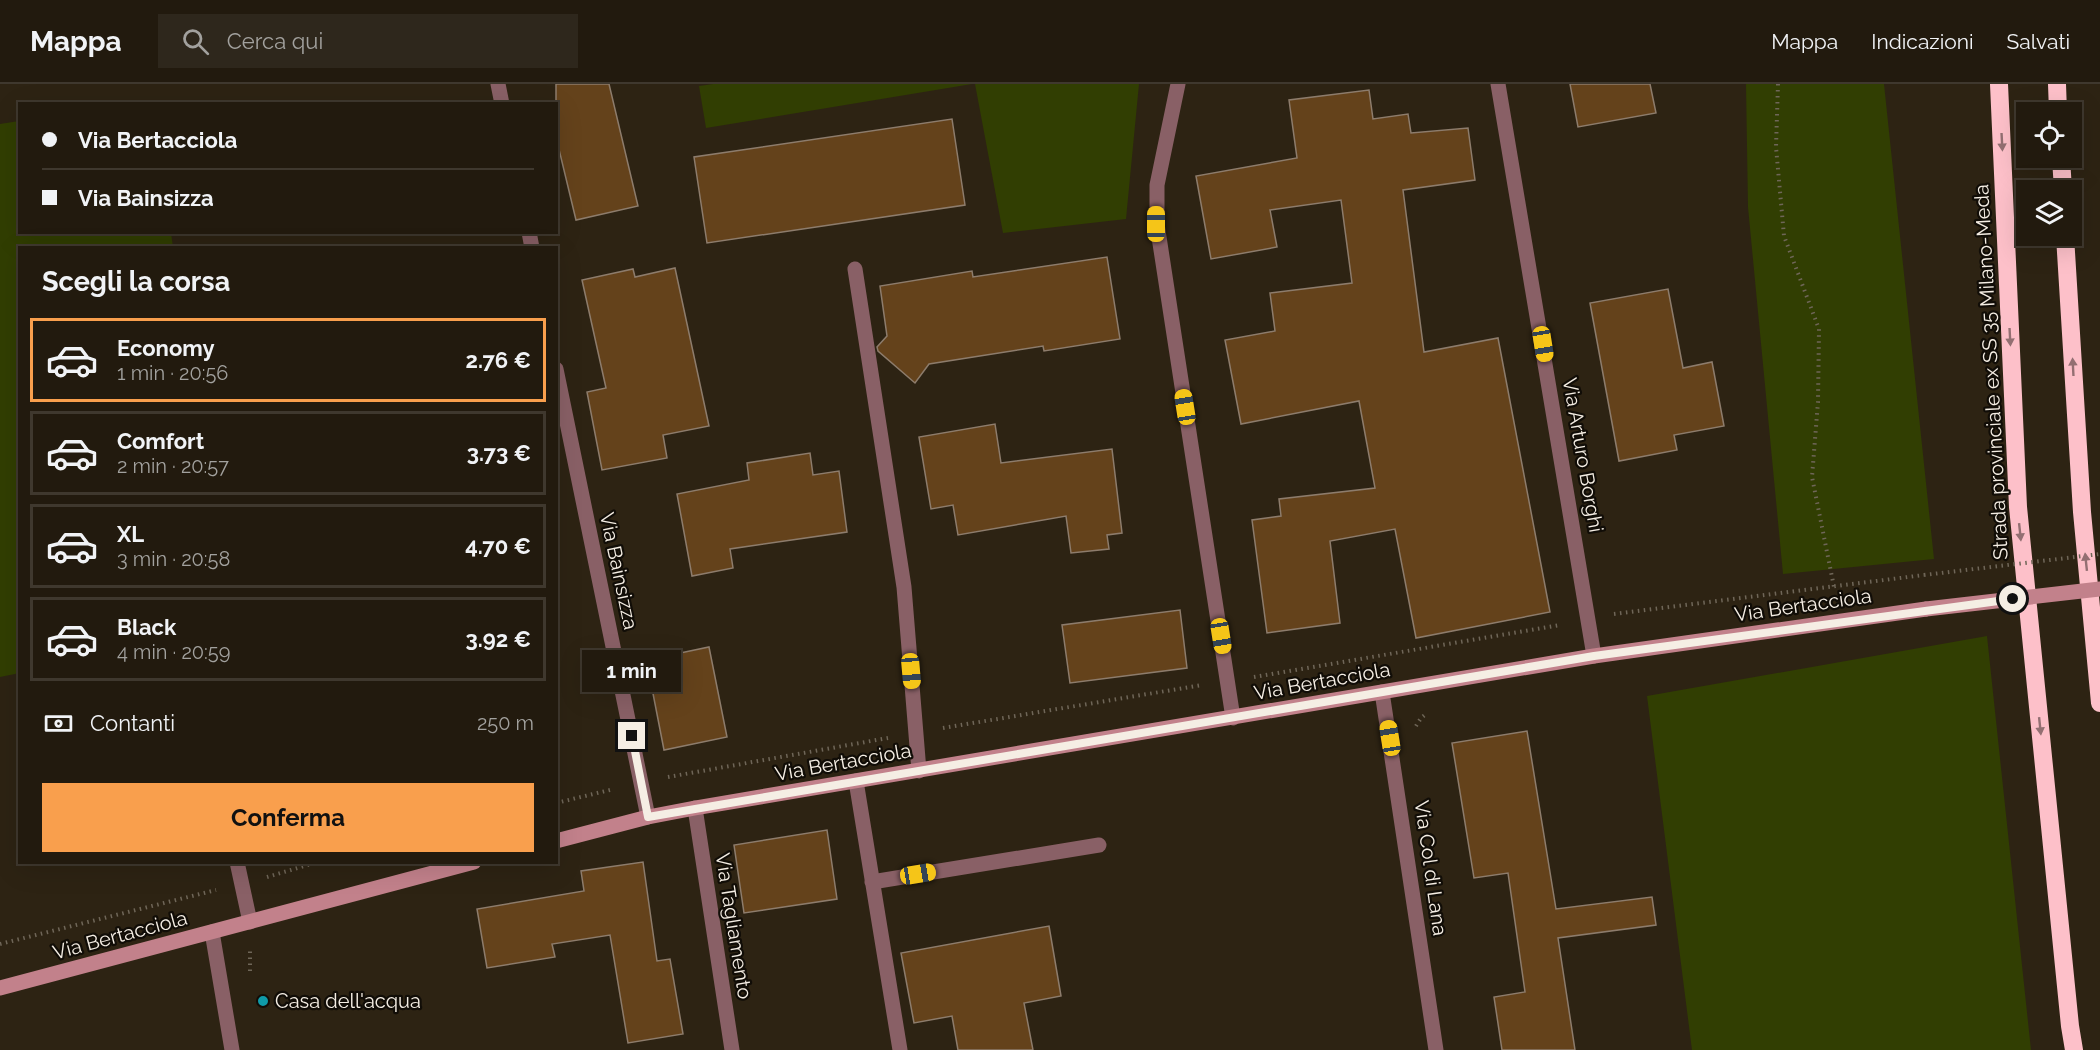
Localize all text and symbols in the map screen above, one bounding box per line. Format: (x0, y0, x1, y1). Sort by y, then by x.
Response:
search box (158, 14, 578, 68)
text: Mappa (30, 25, 122, 58)
icon: search (179, 25, 212, 58)
text: Cerca qui (227, 28, 323, 54)
text: Mappa (1771, 29, 1838, 54)
text: Indicazioni (1871, 29, 1974, 54)
text: Salvati (2007, 29, 2070, 54)
map controls (2016, 102, 2082, 246)
button: locate (2016, 102, 2082, 168)
text: Via Bertacciola (78, 127, 237, 153)
one-way arrow (1997, 133, 2006, 152)
button: layers (2016, 180, 2082, 246)
street label: Strada provinciale ex SS 35 Milano-Meda (1969, 184, 2013, 560)
text: Via Bainsizza (78, 185, 214, 211)
car (1147, 206, 1165, 242)
text: Scegli la corsa (42, 266, 230, 297)
car (1531, 325, 1555, 363)
one-way arrow (2006, 328, 2015, 347)
icon: car (45, 333, 99, 387)
text: Economy (117, 335, 215, 361)
text: 2.76 € (466, 347, 531, 373)
one-way arrow (2068, 358, 2078, 377)
text: 1 min · 20:56 (117, 361, 228, 385)
street label: Via Arturo Borghi (1558, 376, 1608, 534)
car (1173, 388, 1197, 426)
icon: car (45, 426, 99, 480)
text: Comfort (117, 428, 204, 454)
text: 3.73 € (467, 440, 531, 466)
text: 2 min · 20:57 (117, 454, 229, 478)
street label: Via Bainsizza (595, 510, 643, 632)
icon: car (45, 519, 99, 573)
text: XL (117, 521, 144, 547)
one-way arrow (2016, 523, 2025, 542)
text: 4.70 € (465, 533, 531, 559)
text: 3 min · 20:58 (117, 547, 230, 571)
one-way arrow (2081, 552, 2091, 571)
street label: Via Bertacciola (1733, 584, 1873, 626)
route start (1999, 585, 2026, 612)
icon: car (45, 612, 99, 666)
text: Black (117, 614, 176, 640)
car (1209, 617, 1233, 655)
text: 3.92 € (466, 626, 531, 652)
text: 4 min · 20:59 (117, 640, 230, 664)
callout: 1 min (582, 649, 682, 691)
car (900, 652, 922, 690)
street label: Via Bertacciola (1252, 657, 1392, 705)
text: 1 min (606, 659, 657, 683)
icon: cash (42, 707, 75, 740)
text: Contanti (90, 710, 175, 736)
text: 250 m (477, 711, 534, 735)
one-way arrow (2035, 717, 2045, 736)
car (1378, 719, 1402, 757)
route end (618, 722, 645, 749)
street label: Via Bertacciola (773, 738, 913, 786)
button: Conferma (42, 783, 534, 852)
street label: Via Col di Lana (1410, 799, 1452, 937)
street label: Via Tagliamento (711, 851, 757, 1001)
car (899, 862, 937, 886)
street label: Via Bertacciola (50, 906, 190, 964)
place label: Casa dell'acqua (275, 989, 421, 1013)
marker: Casa dell'acqua (256, 994, 270, 1008)

